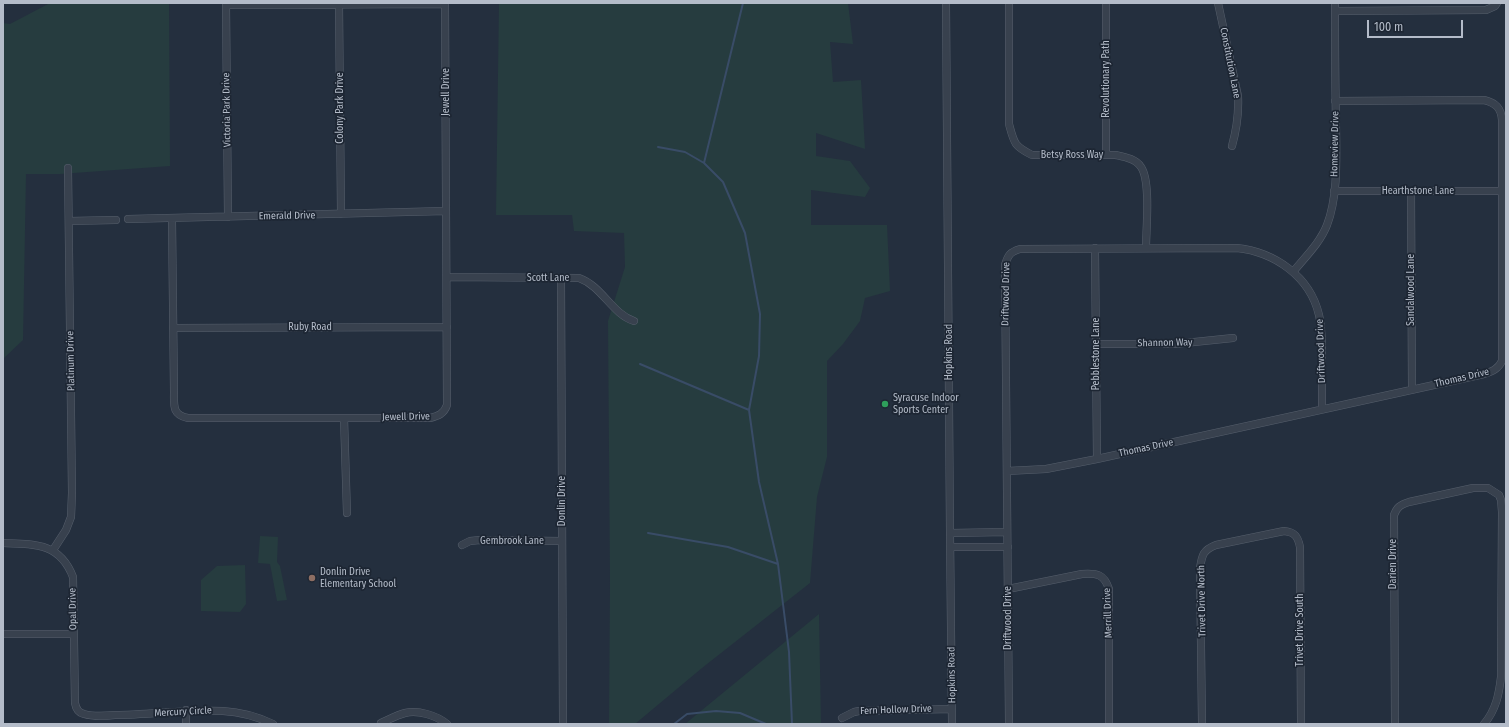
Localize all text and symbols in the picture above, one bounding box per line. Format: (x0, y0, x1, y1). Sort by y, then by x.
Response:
scale bar (1369, 12, 1465, 38)
text: 100 m (1374, 20, 1403, 34)
street label: Constitution Lane (1217, 26, 1243, 100)
street label: Revolutionary Path (1100, 40, 1112, 118)
street label: Jewell Drive (440, 68, 452, 116)
street label: Victoria Park Drive (220, 72, 234, 148)
street label: Colony Park Drive (334, 72, 346, 144)
street label: Homeview Drive (1328, 111, 1342, 177)
street label: Betsy Ross Way (1041, 149, 1103, 161)
street label: Hearthstone Lane (1382, 185, 1454, 197)
street label: Emerald Drive (259, 210, 315, 222)
street label: Sandalwood Lane (1405, 254, 1417, 326)
street label: Driftwood Drive (999, 262, 1013, 326)
street label: Scott Lane (527, 272, 569, 284)
street label: Pebblestone Lane (1090, 318, 1102, 390)
street label: Driftwood Drive (1314, 319, 1328, 383)
street label: Ruby Road (288, 321, 332, 333)
street label: Hopkins Road (943, 324, 955, 380)
street label: Platinum Drive (64, 331, 78, 391)
street label: Shannon Way (1137, 337, 1193, 349)
street label: Thomas Drive (1434, 366, 1490, 390)
place label: Syracuse Indoor Sports Center (893, 392, 959, 416)
marker: Syracuse Indoor Sports Center (880, 399, 890, 409)
street label: Jewell Drive (382, 411, 430, 423)
street label: Thomas Drive (1118, 436, 1174, 460)
street label: Donlin Drive (556, 476, 568, 526)
street label: Gembrook Lane (480, 535, 544, 547)
street label: Darien Drive (1387, 539, 1399, 589)
street label: Trivet Drive North (1195, 565, 1209, 637)
place label: Donlin Drive Elementary School (320, 566, 396, 590)
marker: Donlin Drive Elementary School (307, 573, 317, 583)
street label: Driftwood Drive (1002, 586, 1014, 650)
street label: Opal Drive (67, 588, 79, 630)
street label: Merrill Drive (1101, 588, 1115, 638)
street label: Trivet Drive South (1294, 594, 1306, 666)
street label: Hopkins Road (946, 647, 958, 703)
street label: Fern Hollow Drive (860, 703, 932, 717)
street label: Mercury Circle (154, 705, 212, 719)

